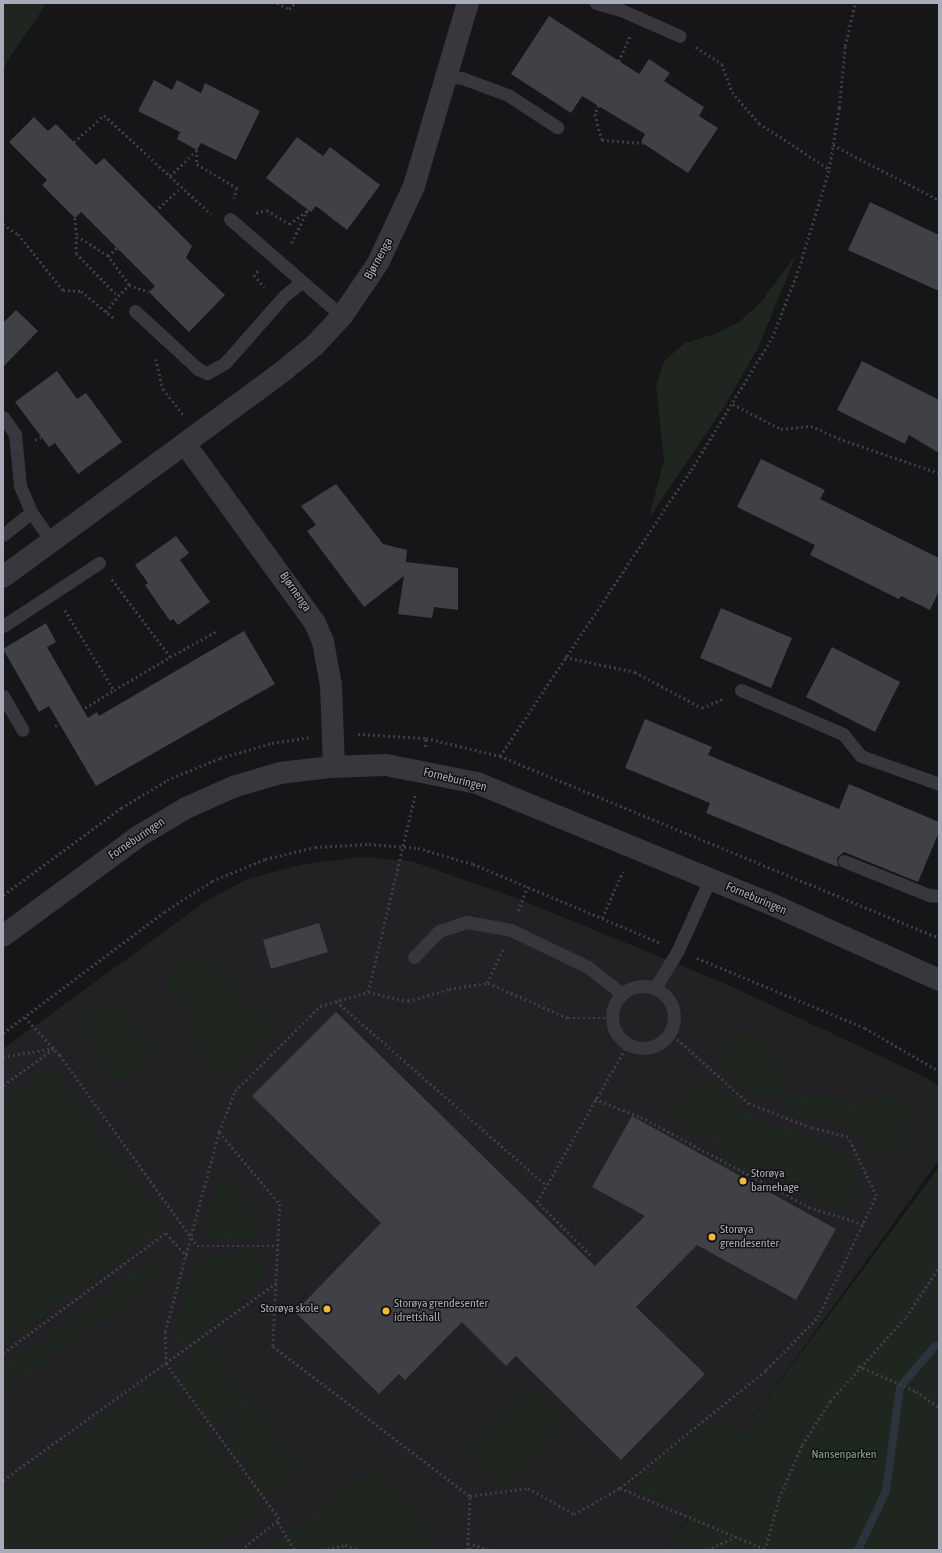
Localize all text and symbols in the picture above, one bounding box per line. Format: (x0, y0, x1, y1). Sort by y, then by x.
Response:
street label: Bjørnenga (362, 236, 396, 282)
street label: Bjørnenga (276, 569, 314, 615)
street label: Forneburingen (422, 765, 488, 795)
street label: Forneburingen (106, 815, 168, 863)
street label: Forneburingen (723, 880, 789, 918)
place label: Storøya barnehage (751, 1167, 799, 1195)
marker: Storøya barnehage (738, 1176, 748, 1186)
place label: Storøya grendesenter (720, 1223, 779, 1251)
marker: Storøya grendesenter (707, 1232, 717, 1242)
place label: Storøya grendesenter idrettshall (394, 1297, 488, 1325)
place label: Storøya skole (260, 1302, 319, 1316)
marker: Storøya skole (322, 1304, 332, 1314)
marker: Storøya grendesenter idrettshall (381, 1306, 391, 1316)
park label: Nansenparken (811, 1448, 877, 1462)

